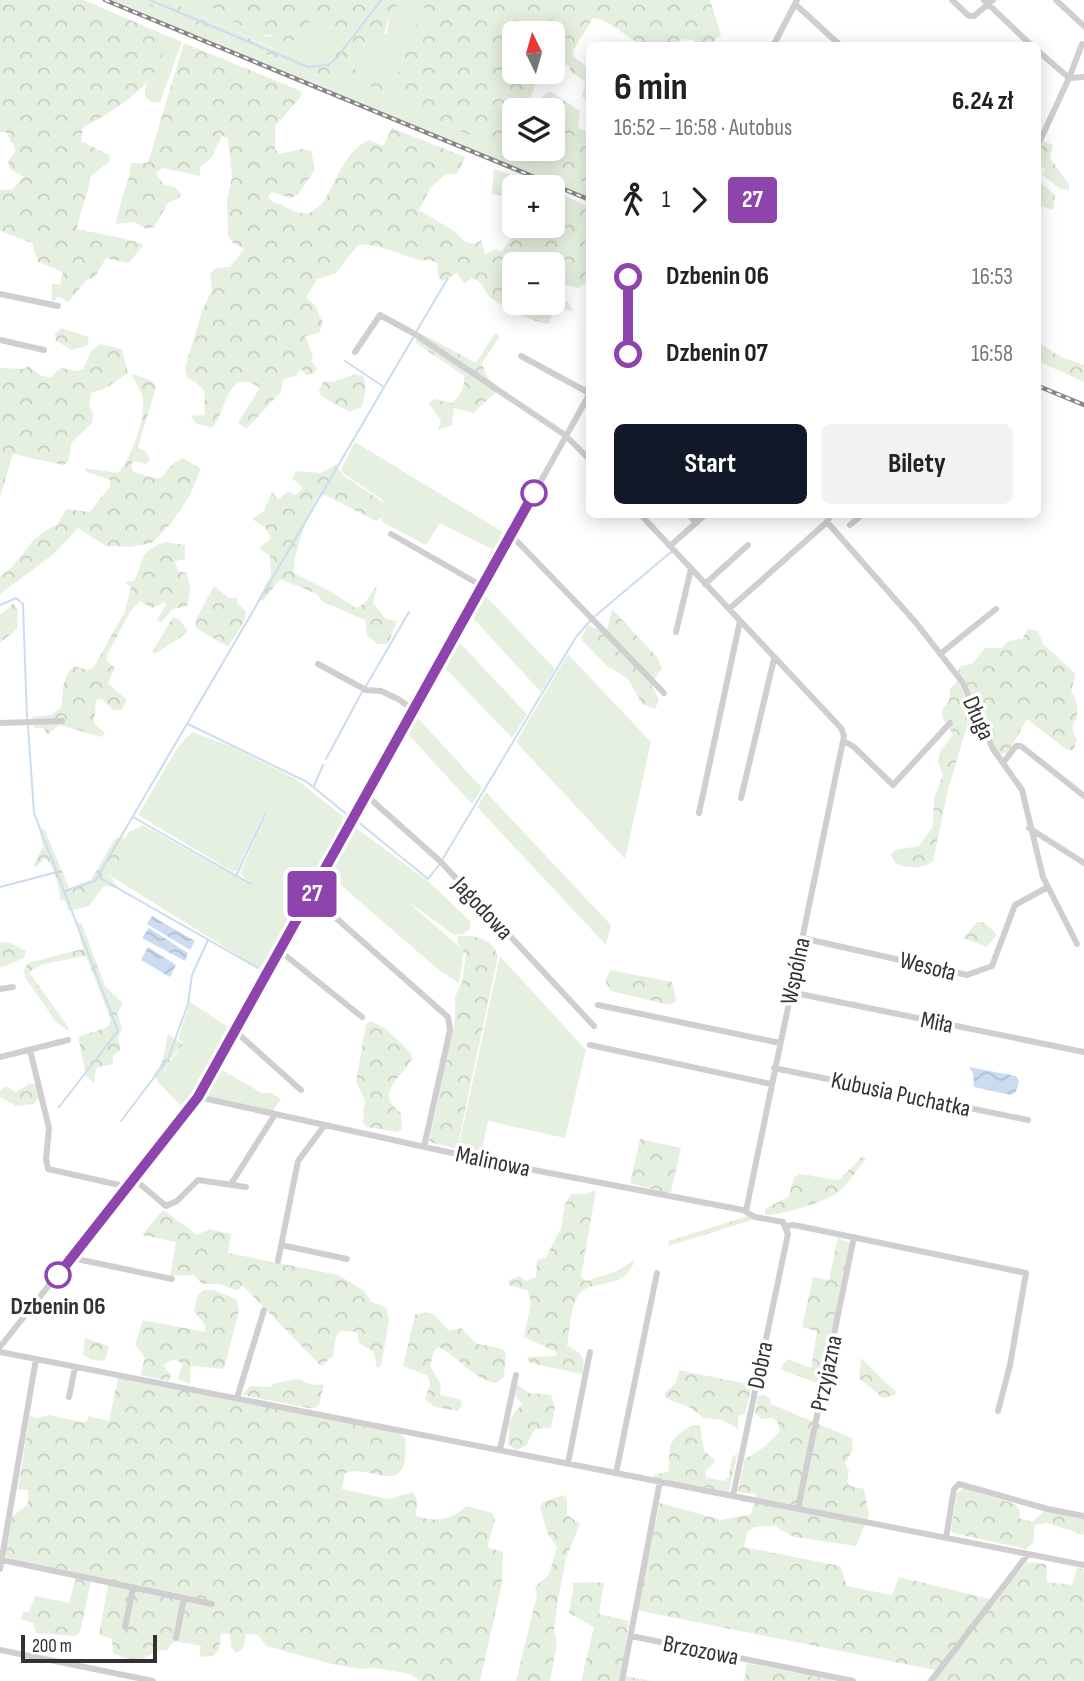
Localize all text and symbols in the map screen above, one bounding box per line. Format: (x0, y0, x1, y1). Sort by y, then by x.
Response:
north arrow (502, 21, 565, 84)
map controls (502, 21, 565, 315)
text: 6 min (614, 65, 688, 110)
text: 6.24 zł (952, 86, 1013, 117)
button: layers (502, 98, 565, 161)
text: 16:52 – 16:58 · Autobus (614, 114, 792, 142)
button: + (502, 175, 565, 238)
icon: walk (614, 181, 652, 219)
icon: forward (680, 181, 718, 219)
text: 27 (742, 185, 763, 214)
text: 1 (662, 186, 670, 214)
button: − (502, 252, 565, 315)
text: Dzbenin 06 (666, 261, 769, 292)
text: 16:53 (972, 263, 1013, 291)
text: Dzbenin 07 (666, 338, 768, 369)
text: 16:58 (971, 340, 1013, 368)
button: Start (614, 424, 807, 504)
button: Bilety (821, 424, 1013, 504)
unlabelled marker (521, 480, 547, 506)
street label: Długa (956, 692, 1001, 745)
street label: Jagodowa (445, 870, 519, 946)
line badge: 27 (280, 871, 344, 917)
text: 27 (302, 879, 323, 908)
street label: Wspólna (774, 935, 817, 1007)
street label: Wesoła (897, 946, 959, 987)
street label: Miła (918, 1005, 956, 1040)
street label: Kubusia Puchatka (829, 1066, 973, 1123)
street label: Malinowa (453, 1139, 533, 1184)
marker: Dzbenin 06 (45, 1262, 71, 1288)
place label: Dzbenin 06 (11, 1292, 105, 1321)
street label: Przyjazna (804, 1333, 849, 1414)
street label: Dobra (741, 1339, 780, 1391)
street label: Brzozowa (661, 1629, 741, 1672)
scale bar (21, 1632, 158, 1664)
text: 200 m (32, 1635, 72, 1658)

